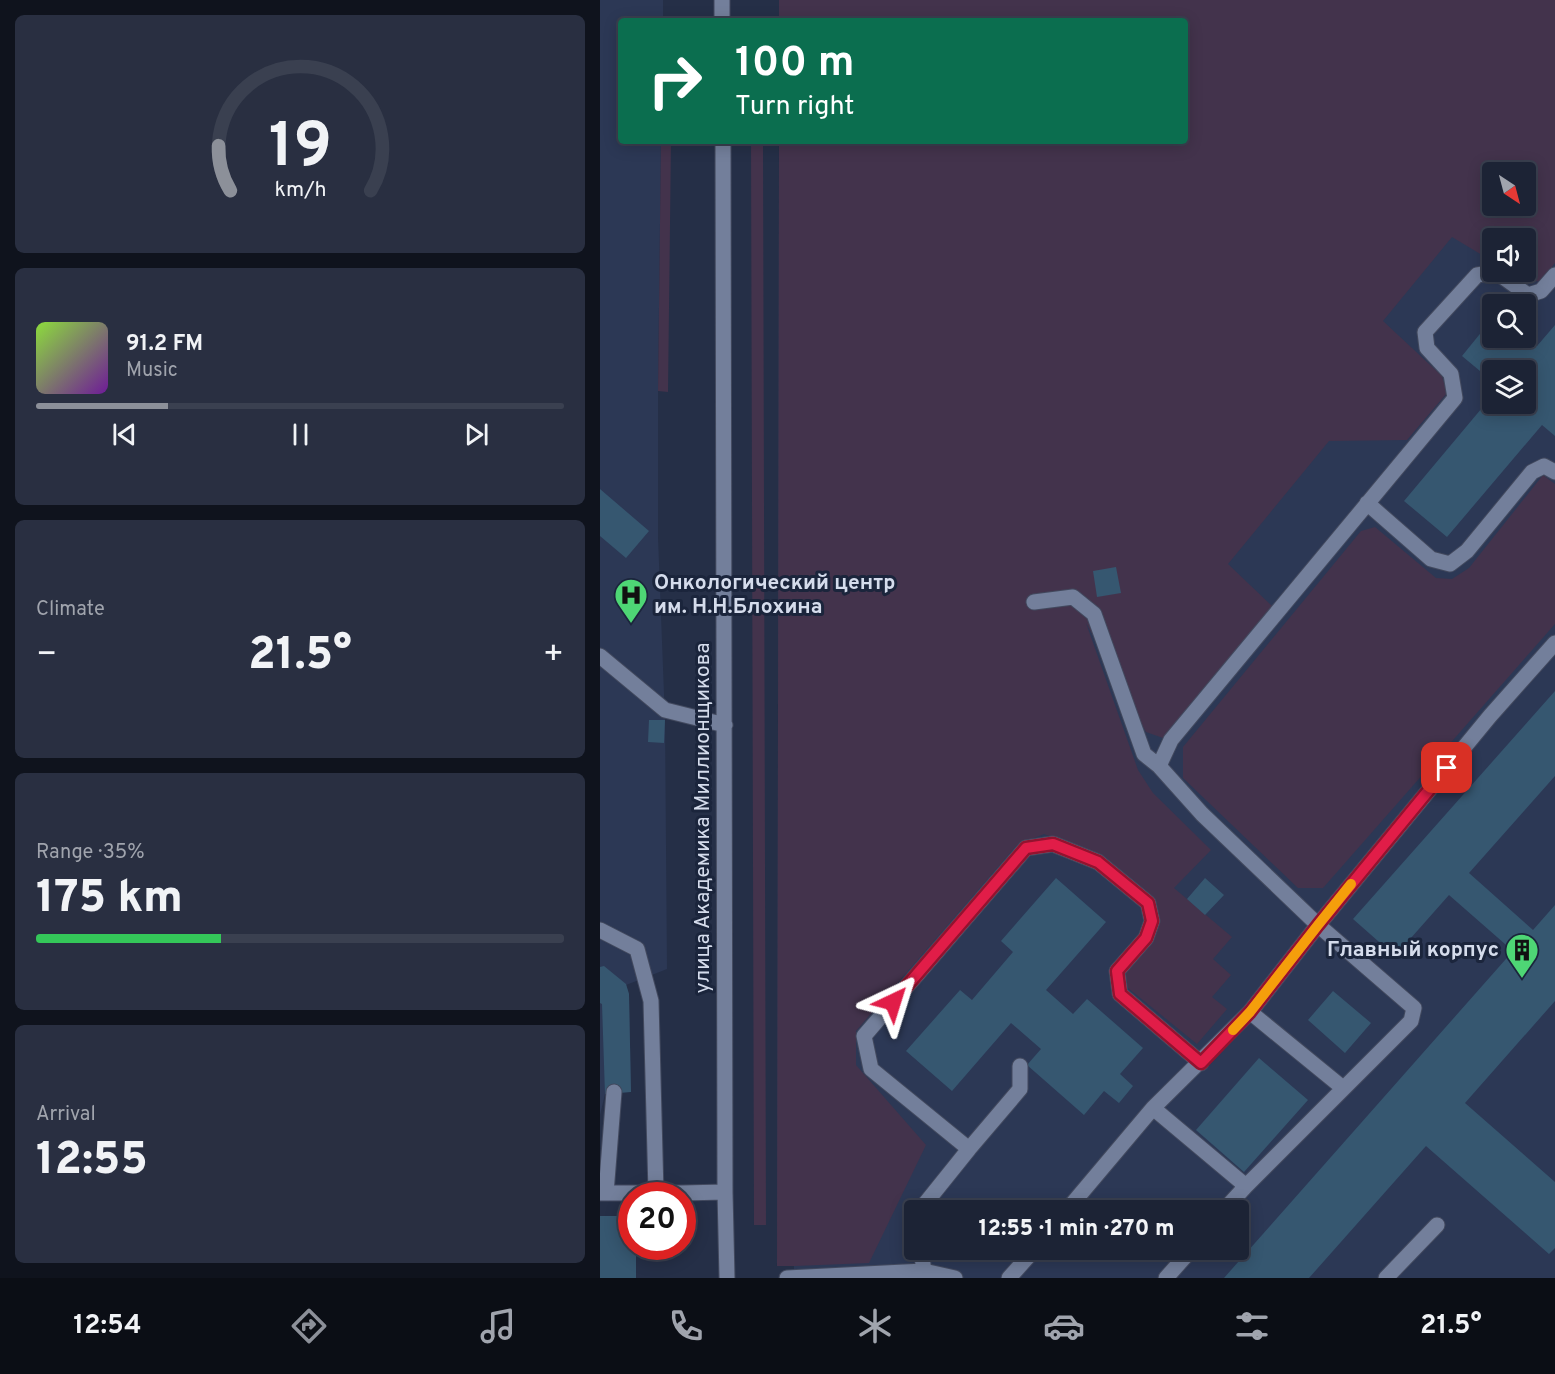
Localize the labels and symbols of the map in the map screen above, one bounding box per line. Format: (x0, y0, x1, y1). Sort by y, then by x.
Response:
north arrow (1482, 162, 1536, 216)
place label: Онкологический центр им. Н.Н.Блохина (654, 570, 895, 621)
hospital icon: Онкологический центр им. Н.Н.Блохина (613, 577, 649, 624)
street label: улица Академика Миллионщикова (690, 642, 717, 994)
pin (1421, 742, 1472, 793)
building icon: Главный корпус (1504, 932, 1540, 979)
place label: Главный корпус (1327, 937, 1499, 964)
position arrow (861, 970, 925, 1034)
speed limit sign: 20 (618, 1182, 696, 1260)

